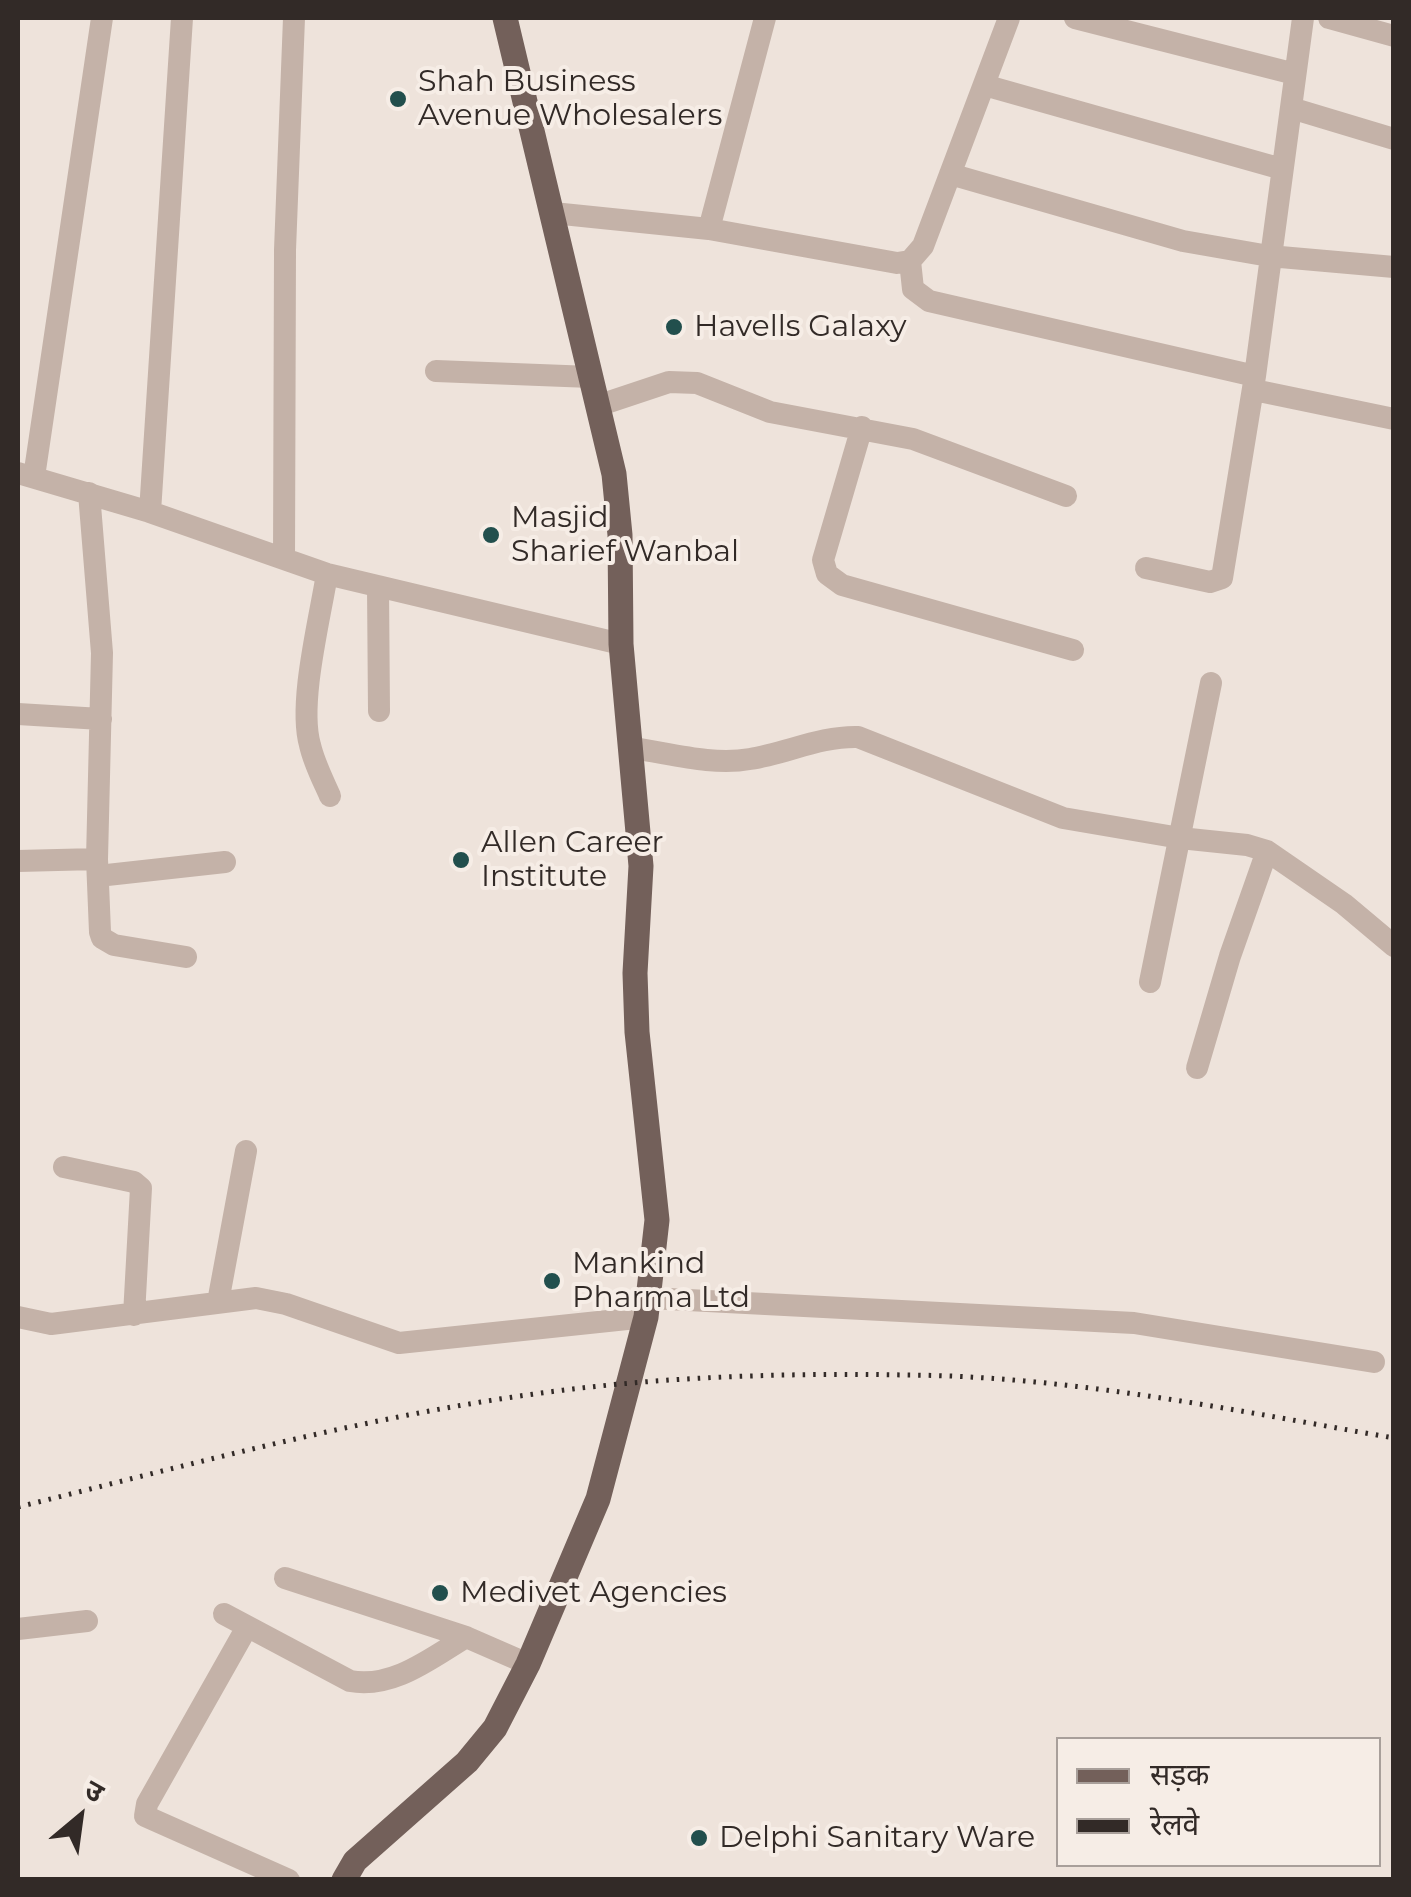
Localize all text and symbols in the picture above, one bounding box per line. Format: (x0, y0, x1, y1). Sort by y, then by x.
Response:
place label: Shah Business Avenue Wholesalers (418, 64, 722, 134)
marker: Shah Business Avenue Wholesalers (387, 88, 409, 110)
place label: Havells Galaxy (694, 309, 907, 345)
marker: Havells Galaxy (663, 316, 685, 338)
place label: Masjid Sharief Wanbal (511, 500, 739, 570)
marker: Masjid Sharief Wanbal (480, 524, 502, 546)
place label: Allen Career Institute (481, 825, 664, 896)
marker: Allen Career Institute (450, 849, 472, 871)
place label: Mankind Pharma Ltd (572, 1246, 750, 1316)
marker: Mankind Pharma Ltd (541, 1270, 563, 1292)
place label: Medivet Agencies (460, 1575, 727, 1611)
marker: Medivet Agencies (429, 1582, 451, 1604)
legend (1056, 1737, 1381, 1867)
text: सड़क (1150, 1756, 1209, 1793)
north arrow (30, 1767, 130, 1867)
text: उ (79, 1772, 110, 1810)
text: रेलवे (1150, 1806, 1199, 1843)
place label: Delphi Sanitary Ware (719, 1820, 1035, 1856)
marker: Delphi Sanitary Ware (688, 1827, 710, 1849)

